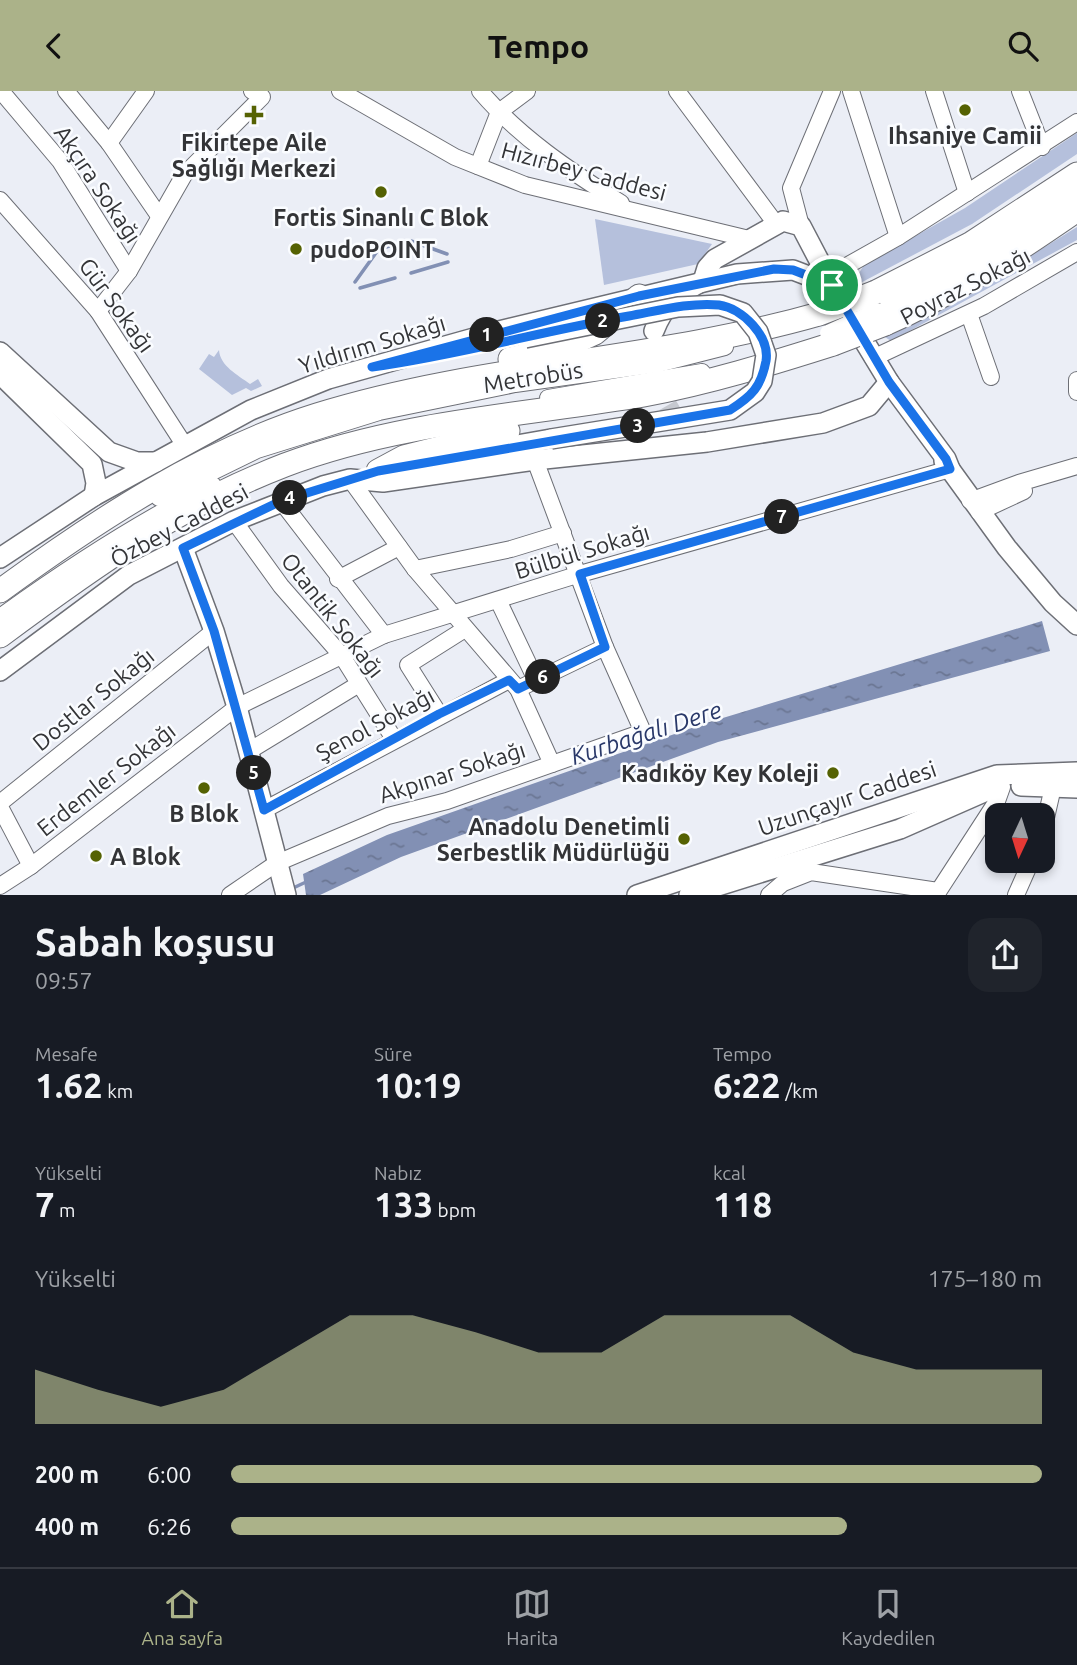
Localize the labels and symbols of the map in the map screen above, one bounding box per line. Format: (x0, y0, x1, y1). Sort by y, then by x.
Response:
marker: Ihsaniye Camii (957, 102, 973, 118)
marker: Fikirtepe Aile Sağlığı Merkezi (244, 105, 264, 125)
street label: Akçıra Sokağı (50, 121, 146, 247)
place label: Ihsaniye Camii (888, 123, 1042, 148)
place label: Fikirtepe Aile Sağlığı Merkezi (172, 130, 336, 181)
street label: Hızırbey Caddesi (499, 137, 669, 205)
marker: Fortis Sinanlı C Blok (373, 184, 389, 200)
place label: Fortis Sinanlı C Blok (273, 205, 489, 230)
place label: pudoPOINT (310, 237, 436, 262)
marker: pudoPOINT (288, 241, 304, 257)
street label: Poyraz Sokağı (896, 243, 1034, 329)
street label: Gür Sokağı (75, 253, 159, 357)
pin (802, 255, 862, 315)
pin: 2 (586, 303, 620, 338)
street label: Yıldırım Sokağı (296, 310, 448, 378)
pin: 1 (470, 317, 504, 353)
street label: Metrobüs (481, 357, 585, 397)
pin: 3 (620, 409, 656, 443)
street label: Özbey Caddesi (106, 478, 252, 572)
pin: 4 (272, 481, 308, 515)
pin: 7 (764, 499, 800, 535)
street label: Bülbül Sokağı (512, 519, 652, 583)
street label: Otantik Sokağı (277, 548, 389, 682)
street label: Dostlar Sokağı (27, 643, 159, 755)
pin: 6 (526, 659, 560, 695)
street label: Şenol Sokağı (312, 682, 438, 766)
water label: Kurbağalı Dere (567, 696, 725, 770)
street label: Erdemler Sokağı (32, 717, 180, 841)
street label: Akpınar Sokağı (376, 737, 528, 807)
pin: 5 (236, 755, 272, 791)
street label: Uzunçayır Caddesi (755, 756, 939, 840)
place label: Kadıköy Key Koleji (621, 761, 819, 786)
marker: Kadıköy Key Koleji (825, 765, 841, 781)
marker: B Blok (196, 780, 212, 796)
place label: B Blok (169, 801, 239, 826)
north arrow (985, 803, 1055, 873)
place label: Anadolu Denetimli Serbestlik Müdürlüğü (437, 814, 670, 865)
marker: Anadolu Denetimli Serbestlik Müdürlüğü (676, 831, 692, 847)
place label: A Blok (110, 844, 181, 869)
marker: A Blok (88, 848, 104, 864)

